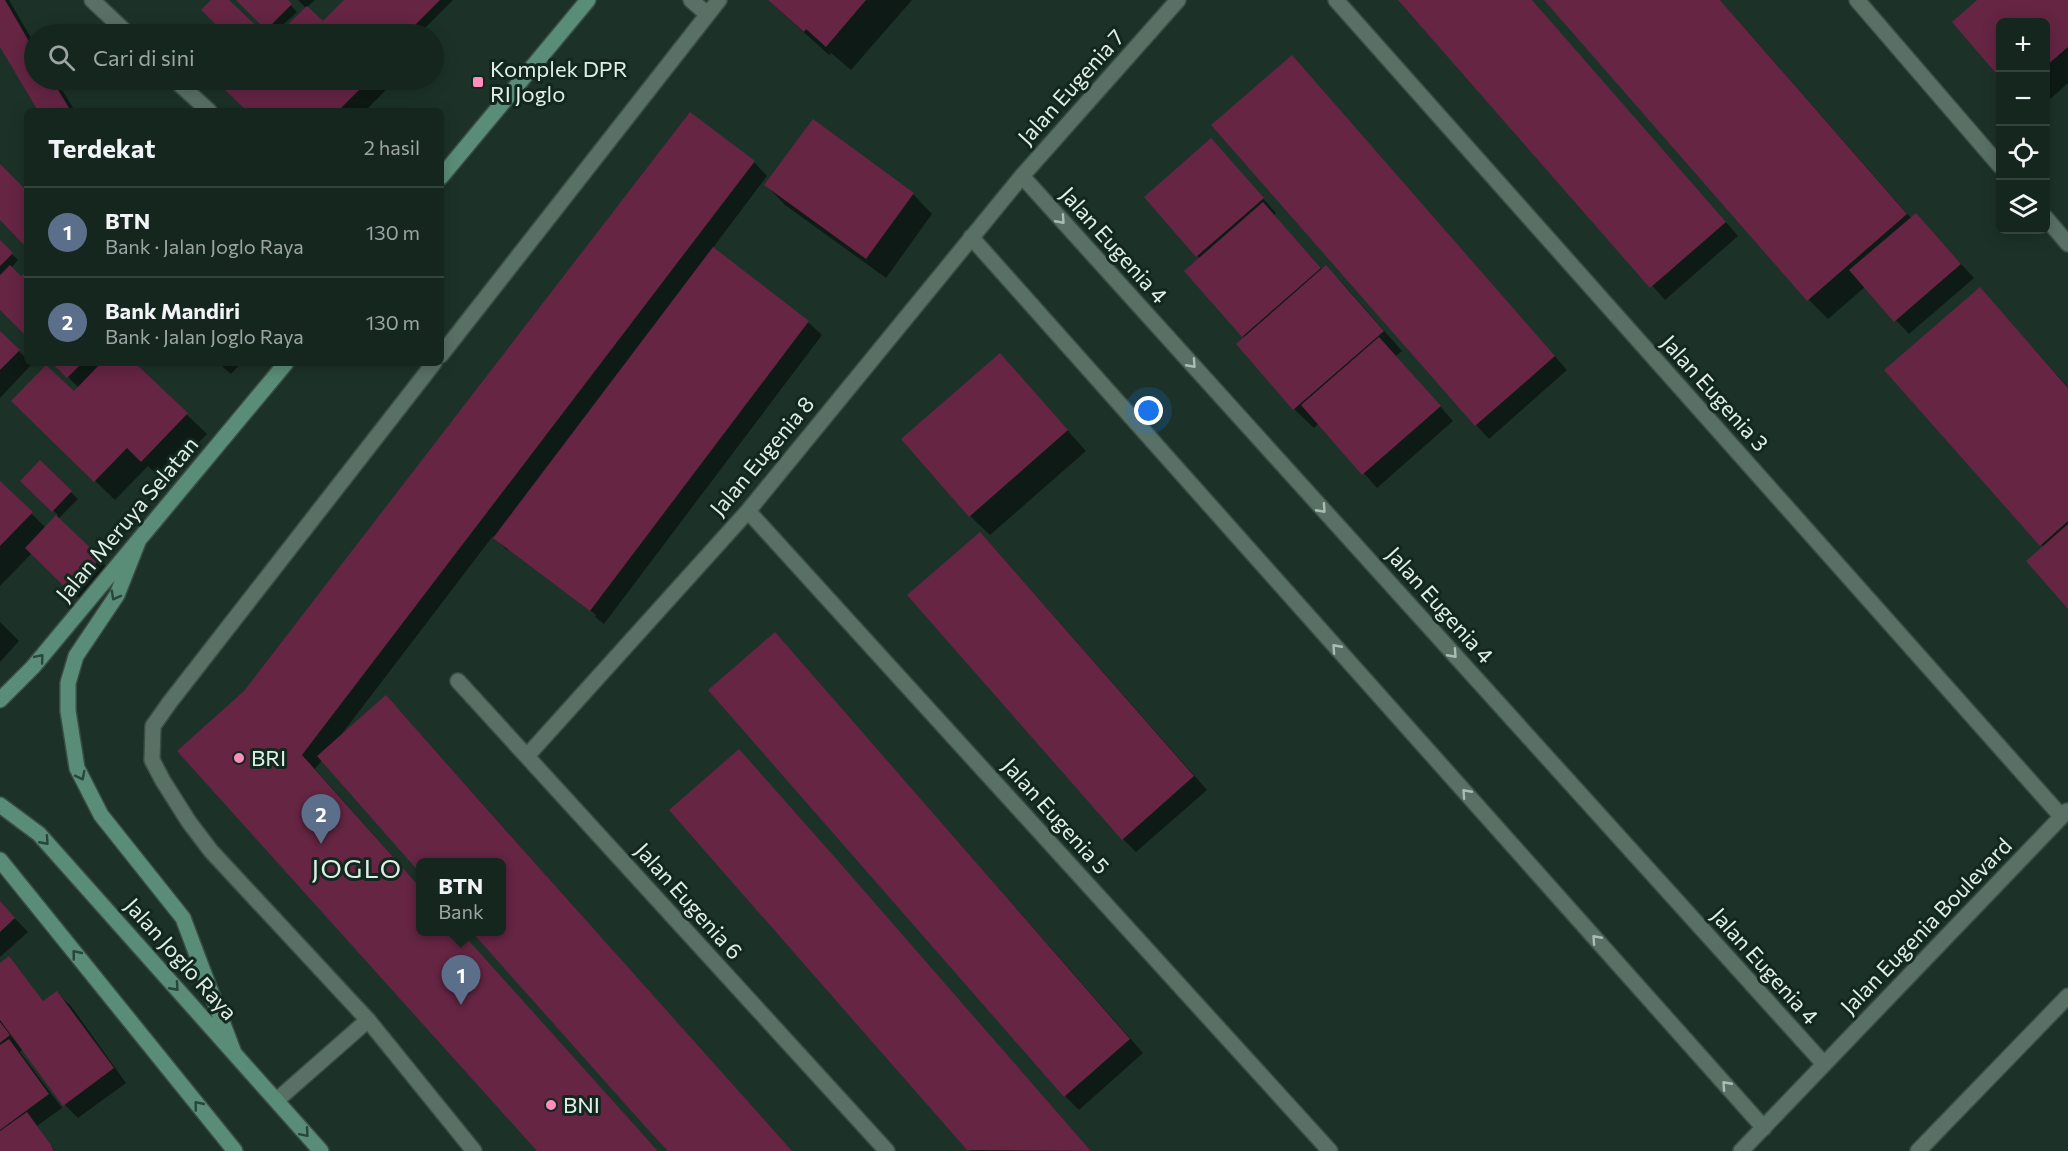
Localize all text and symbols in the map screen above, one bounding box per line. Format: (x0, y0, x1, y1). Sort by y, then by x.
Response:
map controls (1996, 18, 2050, 234)
button: + (1996, 18, 2050, 72)
street label: Jalan Eugenia 7 (1012, 23, 1130, 150)
search box (24, 24, 444, 90)
icon: search (45, 41, 78, 74)
text: Cari di sini (93, 44, 195, 71)
place label: Komplek DPR RI Joglo (490, 55, 628, 107)
button: − (1996, 72, 2050, 126)
marker: Komplek DPR RI Joglo (471, 75, 485, 89)
button: locate (1996, 126, 2050, 180)
text: Terdekat (48, 132, 155, 163)
text: 2 hasil (364, 135, 420, 159)
button: layers (1996, 180, 2050, 234)
street label: Jalan Eugenia 4 (1055, 181, 1174, 309)
text: BTN (105, 207, 150, 234)
one-way arrow (1054, 213, 1065, 223)
text: 1 (63, 220, 72, 244)
text: 130 m (366, 220, 420, 244)
text: Bank · Jalan Joglo Raya (105, 234, 304, 258)
text: Bank Mandiri (105, 297, 240, 324)
text: 2 (62, 310, 73, 334)
text: 130 m (366, 310, 420, 334)
text: Bank · Jalan Joglo Raya (105, 324, 304, 348)
street label: Jalan Eugenia 3 (1656, 329, 1775, 456)
one-way arrow (1185, 358, 1196, 368)
street label: Jalan Eugenia 8 (704, 390, 819, 521)
your location (1134, 396, 1163, 425)
street label: Jalan Meruya Selatan (50, 431, 204, 607)
one-way arrow (1315, 502, 1326, 513)
street label: Jalan Eugenia 4 (1381, 541, 1500, 669)
one-way arrow (111, 590, 122, 600)
one-way arrow (1332, 644, 1343, 655)
one-way arrow (1446, 647, 1457, 658)
one-way arrow (33, 654, 44, 665)
place label: BRI (251, 744, 286, 771)
marker: BRI (232, 751, 246, 765)
street label: Jalan Eugenia 5 (997, 752, 1116, 879)
one-way arrow (74, 770, 85, 781)
one-way arrow (1462, 790, 1473, 800)
pin: 2 (302, 794, 340, 844)
street label: Jalan Eugenia Boulevard (1834, 832, 2017, 1019)
one-way arrow (38, 834, 49, 845)
street label: Jalan Eugenia 6 (630, 837, 749, 965)
district label: JOGLO (311, 852, 403, 883)
popup (416, 858, 506, 936)
text: BTN (438, 872, 483, 899)
street label: Jalan Joglo Raya (120, 892, 243, 1025)
text: Bank (438, 899, 484, 923)
street label: Jalan Eugenia 4 (1706, 902, 1825, 1030)
one-way arrow (1592, 935, 1603, 946)
one-way arrow (72, 950, 83, 961)
pin: 1 (442, 956, 480, 1005)
one-way arrow (168, 980, 179, 991)
one-way arrow (1722, 1080, 1733, 1091)
place label: BNI (563, 1091, 600, 1118)
marker: BNI (544, 1098, 558, 1112)
one-way arrow (195, 1101, 206, 1112)
one-way arrow (298, 1126, 309, 1136)

